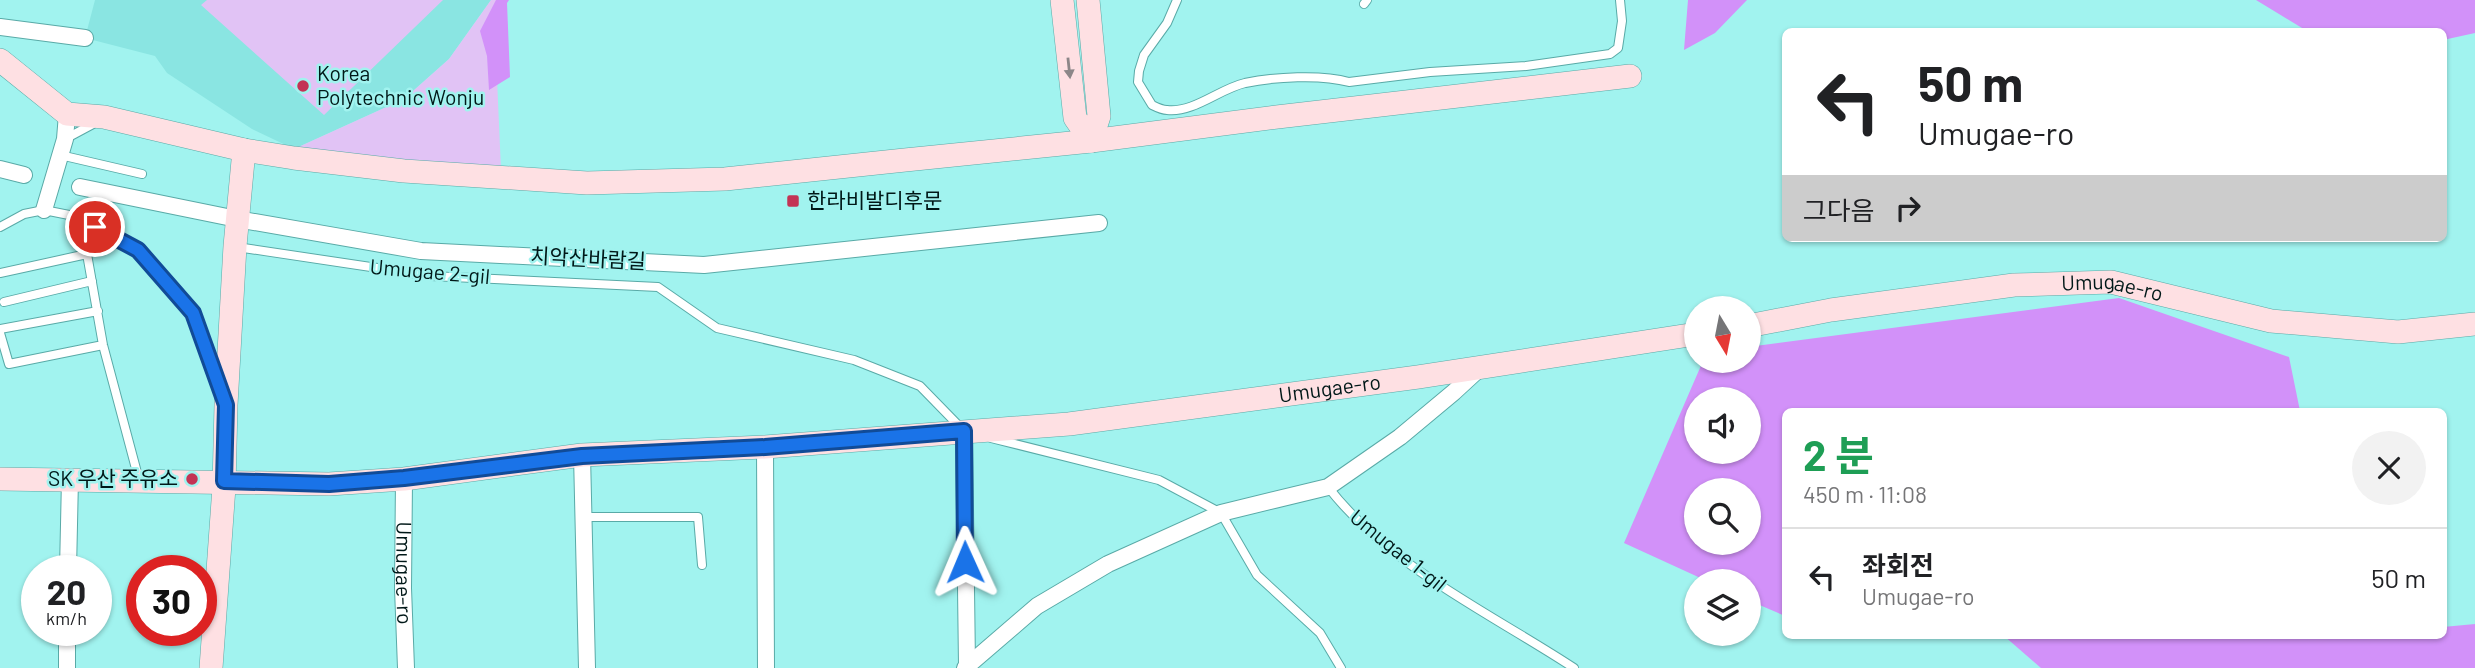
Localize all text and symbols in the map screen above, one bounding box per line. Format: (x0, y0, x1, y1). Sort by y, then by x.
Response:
text: 50 m (1918, 53, 2023, 112)
icon: left (1803, 56, 1894, 147)
one-way arrow (1064, 57, 1075, 79)
place label: Korea Polytechnic Wonju (317, 60, 484, 109)
marker: Korea Polytechnic Wonju (295, 78, 311, 94)
text: Umugae-ro (1918, 113, 2074, 151)
place label: 한라비발디후문 (807, 187, 942, 212)
icon: right (1889, 189, 1927, 227)
marker: 한라비발디후문 (785, 193, 801, 209)
text: 그다음 (1803, 194, 1875, 225)
pin (65, 197, 125, 257)
icon: arrive (76, 208, 114, 246)
street label: 치악산바람길 (530, 242, 647, 273)
street label: Umugae 2-gil (369, 253, 491, 288)
street label: Umugae-ro (2061, 268, 2166, 305)
north arrow (1684, 296, 1760, 373)
map controls (1684, 296, 1761, 646)
street label: Umugae-ro (1277, 368, 1382, 407)
button: sound (1684, 387, 1761, 464)
text: 2 분 (1803, 429, 1874, 479)
button: close (2352, 431, 2426, 505)
place label: SK 우산 주유소 (48, 465, 178, 490)
marker: SK 우산 주유소 (184, 471, 200, 487)
button: search (1684, 478, 1761, 555)
text: 450 m · 11:08 (1803, 480, 1927, 508)
street label: Umugae 1-gil (1346, 503, 1452, 596)
street label: Umugae-ro (392, 522, 418, 625)
position arrow (928, 525, 1002, 599)
text: 좌회전 (1862, 549, 1934, 580)
speed limit sign: 30 (126, 555, 217, 646)
icon: left (1803, 558, 1841, 596)
text: 50 m (2371, 562, 2426, 593)
button: layers (1684, 569, 1761, 646)
text: 20 (47, 570, 86, 612)
text: Umugae-ro (1862, 582, 1974, 610)
text: km/h (46, 607, 87, 629)

